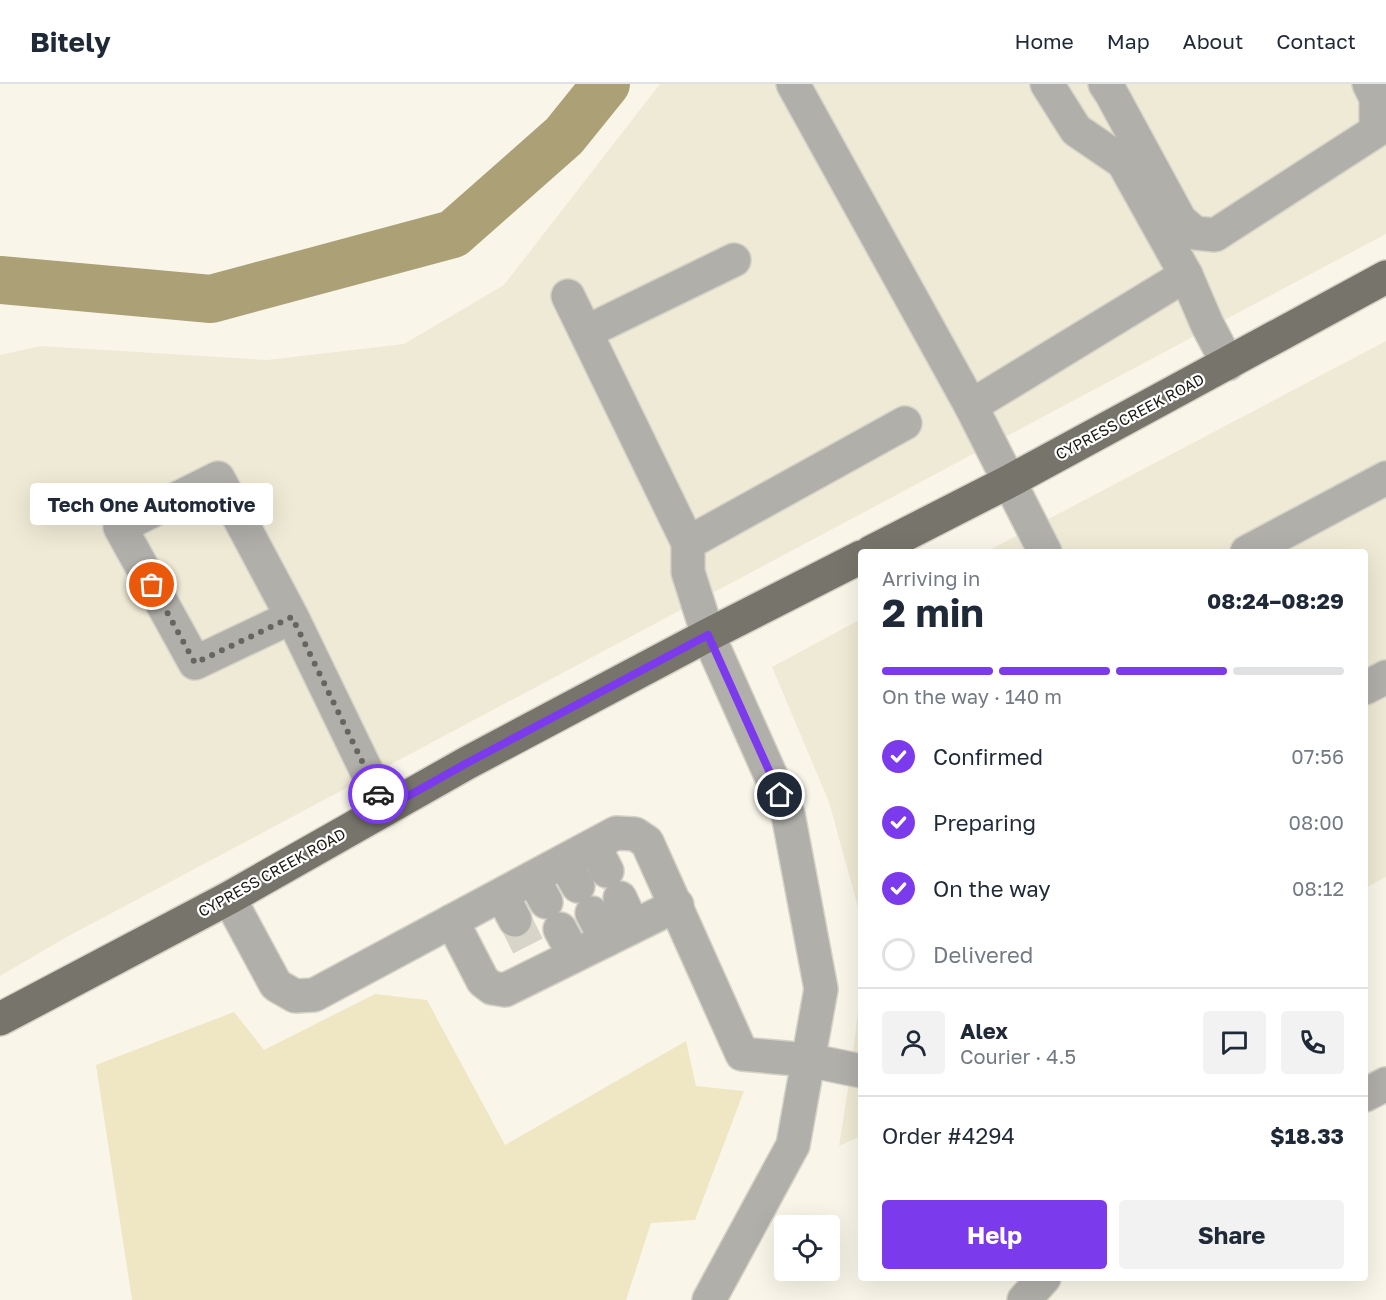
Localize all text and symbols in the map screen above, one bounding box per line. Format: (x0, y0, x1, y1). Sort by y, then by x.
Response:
text: Bitely (30, 25, 111, 58)
text: Home (1014, 28, 1074, 54)
text: Map (1107, 28, 1150, 54)
text: About (1183, 28, 1243, 54)
text: Contact (1276, 28, 1356, 54)
street label: CYPRESS CREEK ROAD (1052, 369, 1207, 463)
callout: Tech One Automotive (30, 483, 274, 525)
text: Tech One Automotive (47, 492, 256, 516)
pin (126, 559, 177, 610)
text: Arriving in (882, 566, 980, 590)
icon: bag (135, 568, 168, 601)
text: 08:24–08:29 (1207, 587, 1344, 614)
text: 2 min (882, 589, 984, 636)
text: On the way · 140 m (882, 684, 1062, 708)
icon: check (882, 740, 915, 773)
text: Confirmed (933, 743, 1043, 770)
text: 07:56 (1291, 744, 1344, 768)
courier (348, 764, 408, 824)
pin (754, 769, 805, 820)
icon: car (362, 778, 395, 811)
icon: home (763, 778, 796, 811)
icon: check (882, 806, 915, 839)
text: Preparing (933, 809, 1036, 836)
text: 08:00 (1289, 810, 1344, 834)
street label: CYPRESS CREEK ROAD (195, 824, 348, 920)
icon: check (882, 872, 915, 905)
text: On the way (933, 875, 1051, 902)
text: 08:12 (1292, 876, 1344, 900)
text: Delivered (933, 941, 1033, 968)
button: person (882, 1011, 945, 1074)
button: chat (1203, 1011, 1266, 1074)
button: phone (1281, 1011, 1344, 1074)
text: Alex (960, 1017, 1008, 1044)
text: Courier · 4.5 (960, 1044, 1076, 1068)
text: Order #4294 (882, 1122, 1015, 1149)
text: $18.33 (1270, 1122, 1344, 1149)
button: Help (882, 1200, 1107, 1269)
button: Share (1119, 1200, 1344, 1269)
map controls (774, 1215, 840, 1281)
button: locate (774, 1215, 840, 1281)

